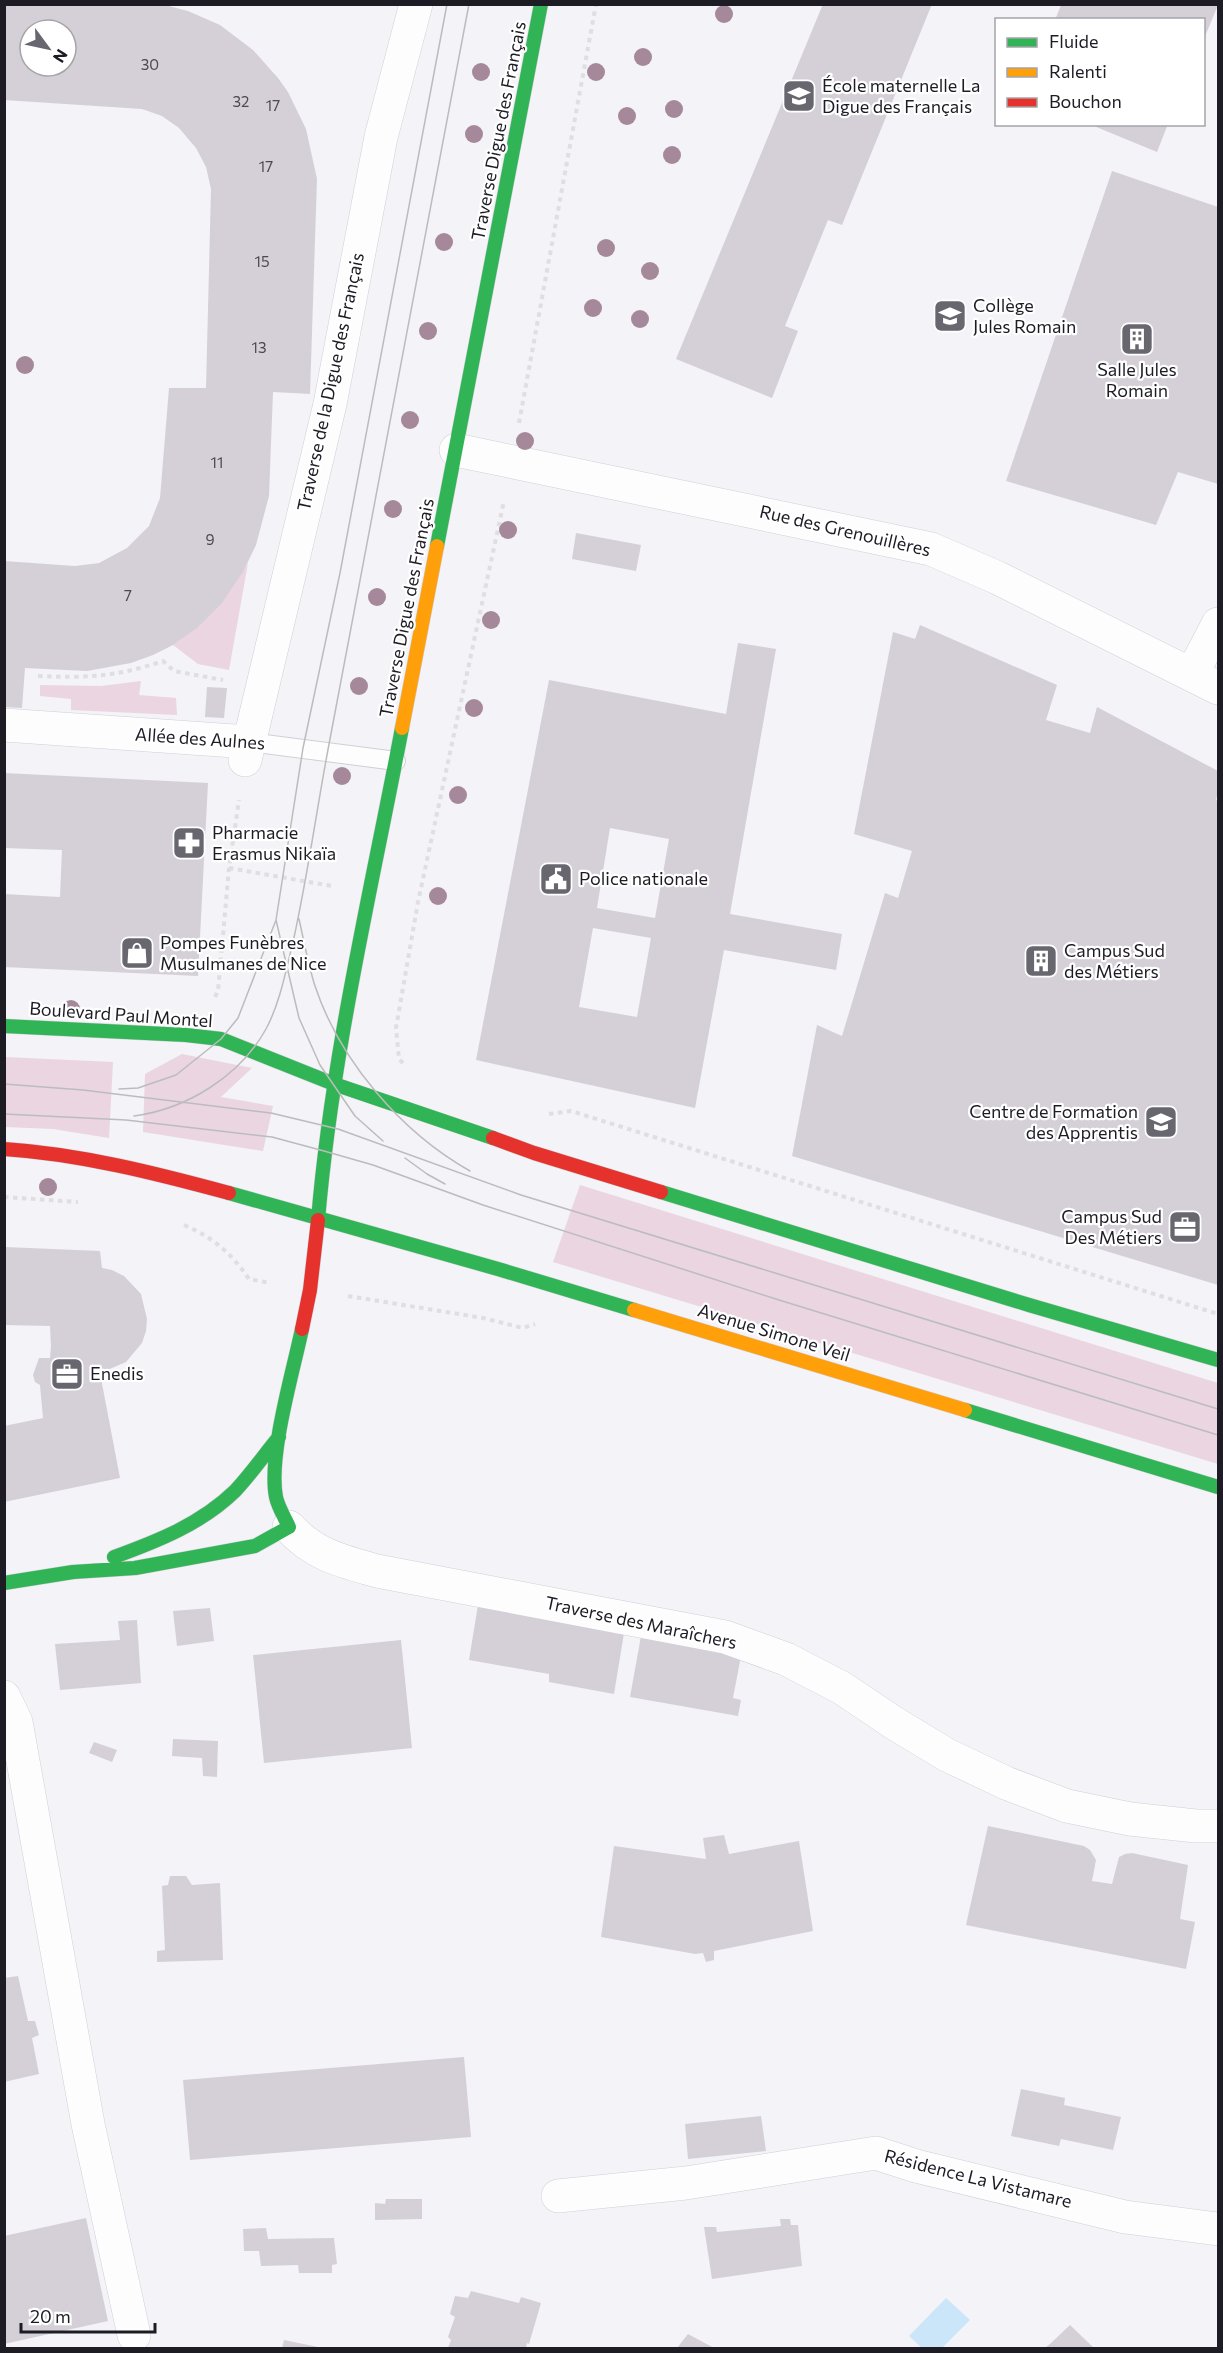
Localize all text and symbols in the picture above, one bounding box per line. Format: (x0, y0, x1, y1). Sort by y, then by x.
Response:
north arrow (18, 18, 78, 78)
legend (995, 18, 1205, 126)
street label: Traverse Digue des Français (466, 19, 530, 242)
text: Fluide (1049, 30, 1098, 52)
text: N (50, 46, 72, 67)
house number: 30 (141, 55, 159, 73)
text: Ralenti (1049, 60, 1107, 82)
place label: École maternelle La Digue des Français (822, 74, 981, 117)
school or university icon: École maternelle La Digue des Français (781, 78, 817, 114)
text: Bouchon (1049, 90, 1122, 112)
house number: 32 (233, 92, 249, 110)
house number: 17 (266, 96, 280, 114)
house number: 17 (259, 157, 273, 175)
street label: Traverse de la Digue des Français (292, 251, 368, 513)
house number: 15 (254, 252, 270, 270)
place label: Collège Jules Romain (973, 294, 1076, 337)
school or university icon: Collège Jules Romain (932, 298, 968, 334)
building icon: Salle Jules Romain (1119, 321, 1155, 357)
house number: 13 (252, 338, 266, 356)
place label: Salle Jules Romain (1097, 358, 1177, 401)
house number: 11 (211, 453, 223, 471)
street label: Traverse Digue des Français (374, 496, 438, 719)
street label: Rue des Grenouillères (757, 500, 933, 560)
house number: 9 (205, 530, 215, 548)
house number: 7 (124, 586, 132, 604)
street label: Allée des Aulnes (134, 722, 266, 754)
place label: Pharmacie Erasmus Nikaïa (212, 821, 336, 864)
pharmacy icon: Pharmacie Erasmus Nikaïa (171, 825, 207, 861)
public building icon: Police nationale (538, 861, 574, 897)
place label: Police nationale (579, 867, 708, 889)
place label: Pompes Funèbres Musulmanes de Nice (160, 931, 327, 974)
shop icon: Pompes Funèbres Musulmanes de Nice (119, 935, 155, 971)
place label: Campus Sud des Métiers (1064, 939, 1165, 982)
building icon: Campus Sud des Métiers (1023, 943, 1059, 979)
street label: Boulevard Paul Montel (29, 997, 214, 1031)
place label: Centre de Formation des Apprentis (969, 1100, 1138, 1143)
school or university icon: Centre de Formation des Apprentis (1143, 1104, 1179, 1140)
place label: Campus Sud Des Métiers (1061, 1205, 1162, 1248)
office icon: Campus Sud Des Métiers (1167, 1209, 1203, 1245)
street label: Avenue Simone Veil (695, 1298, 853, 1366)
office icon: Enedis (49, 1356, 85, 1392)
place label: Enedis (90, 1362, 144, 1384)
street label: Traverse des Maraîchers (543, 1591, 739, 1653)
street label: Résidence La Vistamare (882, 2144, 1074, 2212)
scale bar (21, 2296, 154, 2334)
text: 20 m (30, 2305, 71, 2327)

